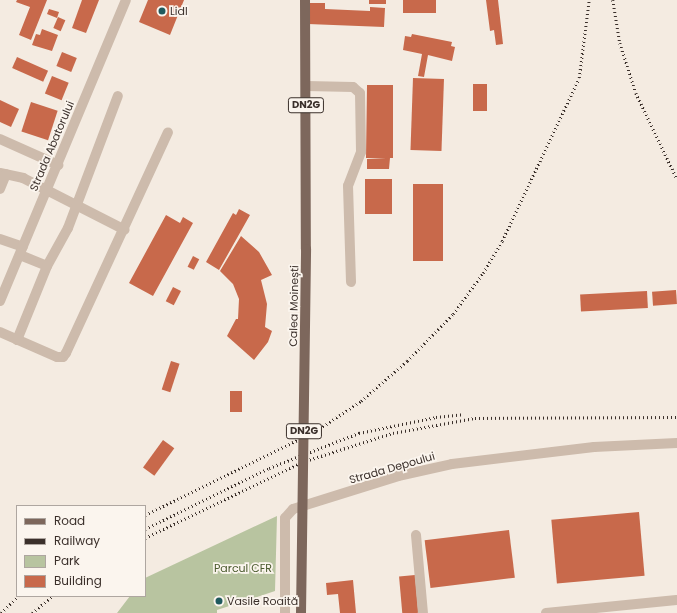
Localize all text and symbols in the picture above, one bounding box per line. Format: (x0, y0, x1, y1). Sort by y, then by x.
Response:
place label: Lidl (170, 4, 188, 18)
marker: Lidl (157, 6, 167, 16)
road number: DN2G (287, 97, 325, 113)
street label: Strada Abatorului (27, 99, 77, 193)
street label: Calea Moinești (287, 265, 301, 347)
road number: DN2G (285, 423, 323, 439)
street label: Strada Depoului (348, 449, 436, 487)
legend (16, 505, 146, 597)
text: Road (54, 512, 85, 529)
text: Railway (54, 532, 100, 549)
text: Park (54, 552, 80, 569)
park label: Parcul CFR (214, 561, 272, 575)
text: Building (54, 572, 102, 589)
place label: Vasile Roaită (227, 594, 298, 608)
marker: Vasile Roaită (214, 596, 224, 606)

